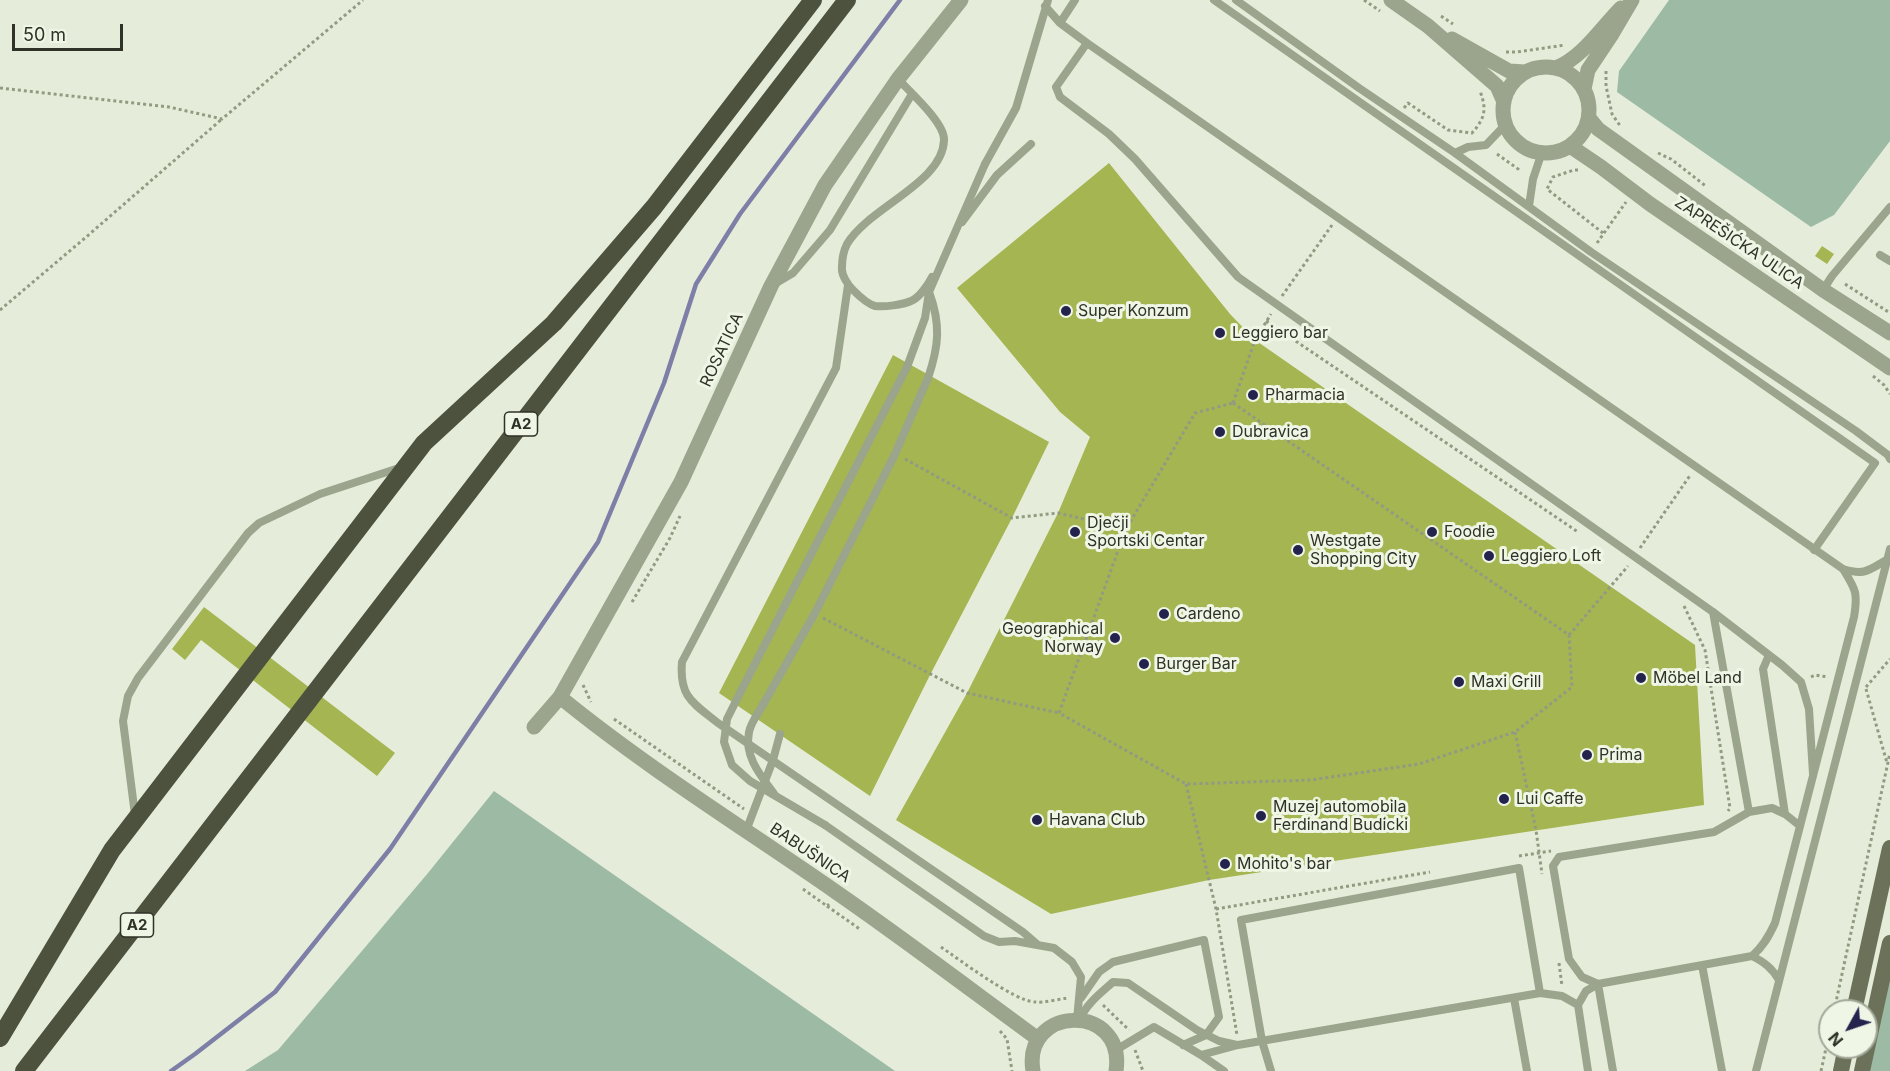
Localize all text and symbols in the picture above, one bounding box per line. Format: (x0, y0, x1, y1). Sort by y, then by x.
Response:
scale bar (15, 12, 126, 50)
text: 50 m (23, 24, 66, 45)
street label: ZAPREŠIĆKA ULICA (1671, 193, 1807, 293)
place label: Super Konzum (1078, 301, 1189, 321)
marker: Super Konzum (1059, 304, 1073, 318)
street label: ROSATICA (696, 310, 748, 390)
place label: Leggiero bar (1232, 323, 1328, 343)
marker: Leggiero bar (1213, 326, 1227, 340)
place label: Pharmacia (1265, 385, 1345, 405)
marker: Pharmacia (1246, 388, 1260, 402)
road number: A2 (504, 412, 538, 436)
place label: Dubravica (1232, 422, 1309, 442)
marker: Dubravica (1213, 425, 1227, 439)
place label: Dječji Sportski Centar (1087, 513, 1204, 551)
place label: Foodie (1444, 522, 1495, 542)
marker: Dječji Sportski Centar (1068, 525, 1082, 539)
marker: Foodie (1425, 525, 1439, 539)
place label: Westgate Shopping City (1310, 531, 1417, 569)
marker: Westgate Shopping City (1291, 543, 1305, 557)
place label: Leggiero Loft (1501, 546, 1601, 566)
marker: Leggiero Loft (1482, 549, 1496, 563)
place label: Cardeno (1176, 604, 1241, 624)
marker: Cardeno (1157, 607, 1171, 621)
place label: Geographical Norway (1002, 619, 1103, 657)
marker: Geographical Norway (1108, 631, 1122, 645)
place label: Burger Bar (1156, 654, 1237, 674)
marker: Burger Bar (1137, 657, 1151, 671)
place label: Möbel Land (1653, 668, 1742, 688)
marker: Möbel Land (1634, 671, 1648, 685)
place label: Maxi Grill (1471, 672, 1541, 692)
marker: Maxi Grill (1452, 675, 1466, 689)
place label: Prima (1599, 745, 1642, 765)
marker: Prima (1580, 748, 1594, 762)
place label: Lui Caffe (1516, 789, 1584, 809)
marker: Lui Caffe (1497, 792, 1511, 806)
place label: Muzej automobila Ferdinand Budicki (1273, 797, 1408, 835)
marker: Muzej automobila Ferdinand Budicki (1254, 809, 1268, 823)
place label: Havana Club (1049, 810, 1145, 830)
marker: Havana Club (1030, 813, 1044, 827)
street label: BABUŠNICA (766, 819, 854, 887)
place label: Mohito's bar (1237, 854, 1332, 874)
marker: Mohito's bar (1218, 857, 1232, 871)
road number: A2 (120, 913, 154, 937)
north arrow (1818, 999, 1878, 1059)
text: N (1824, 1028, 1847, 1050)

